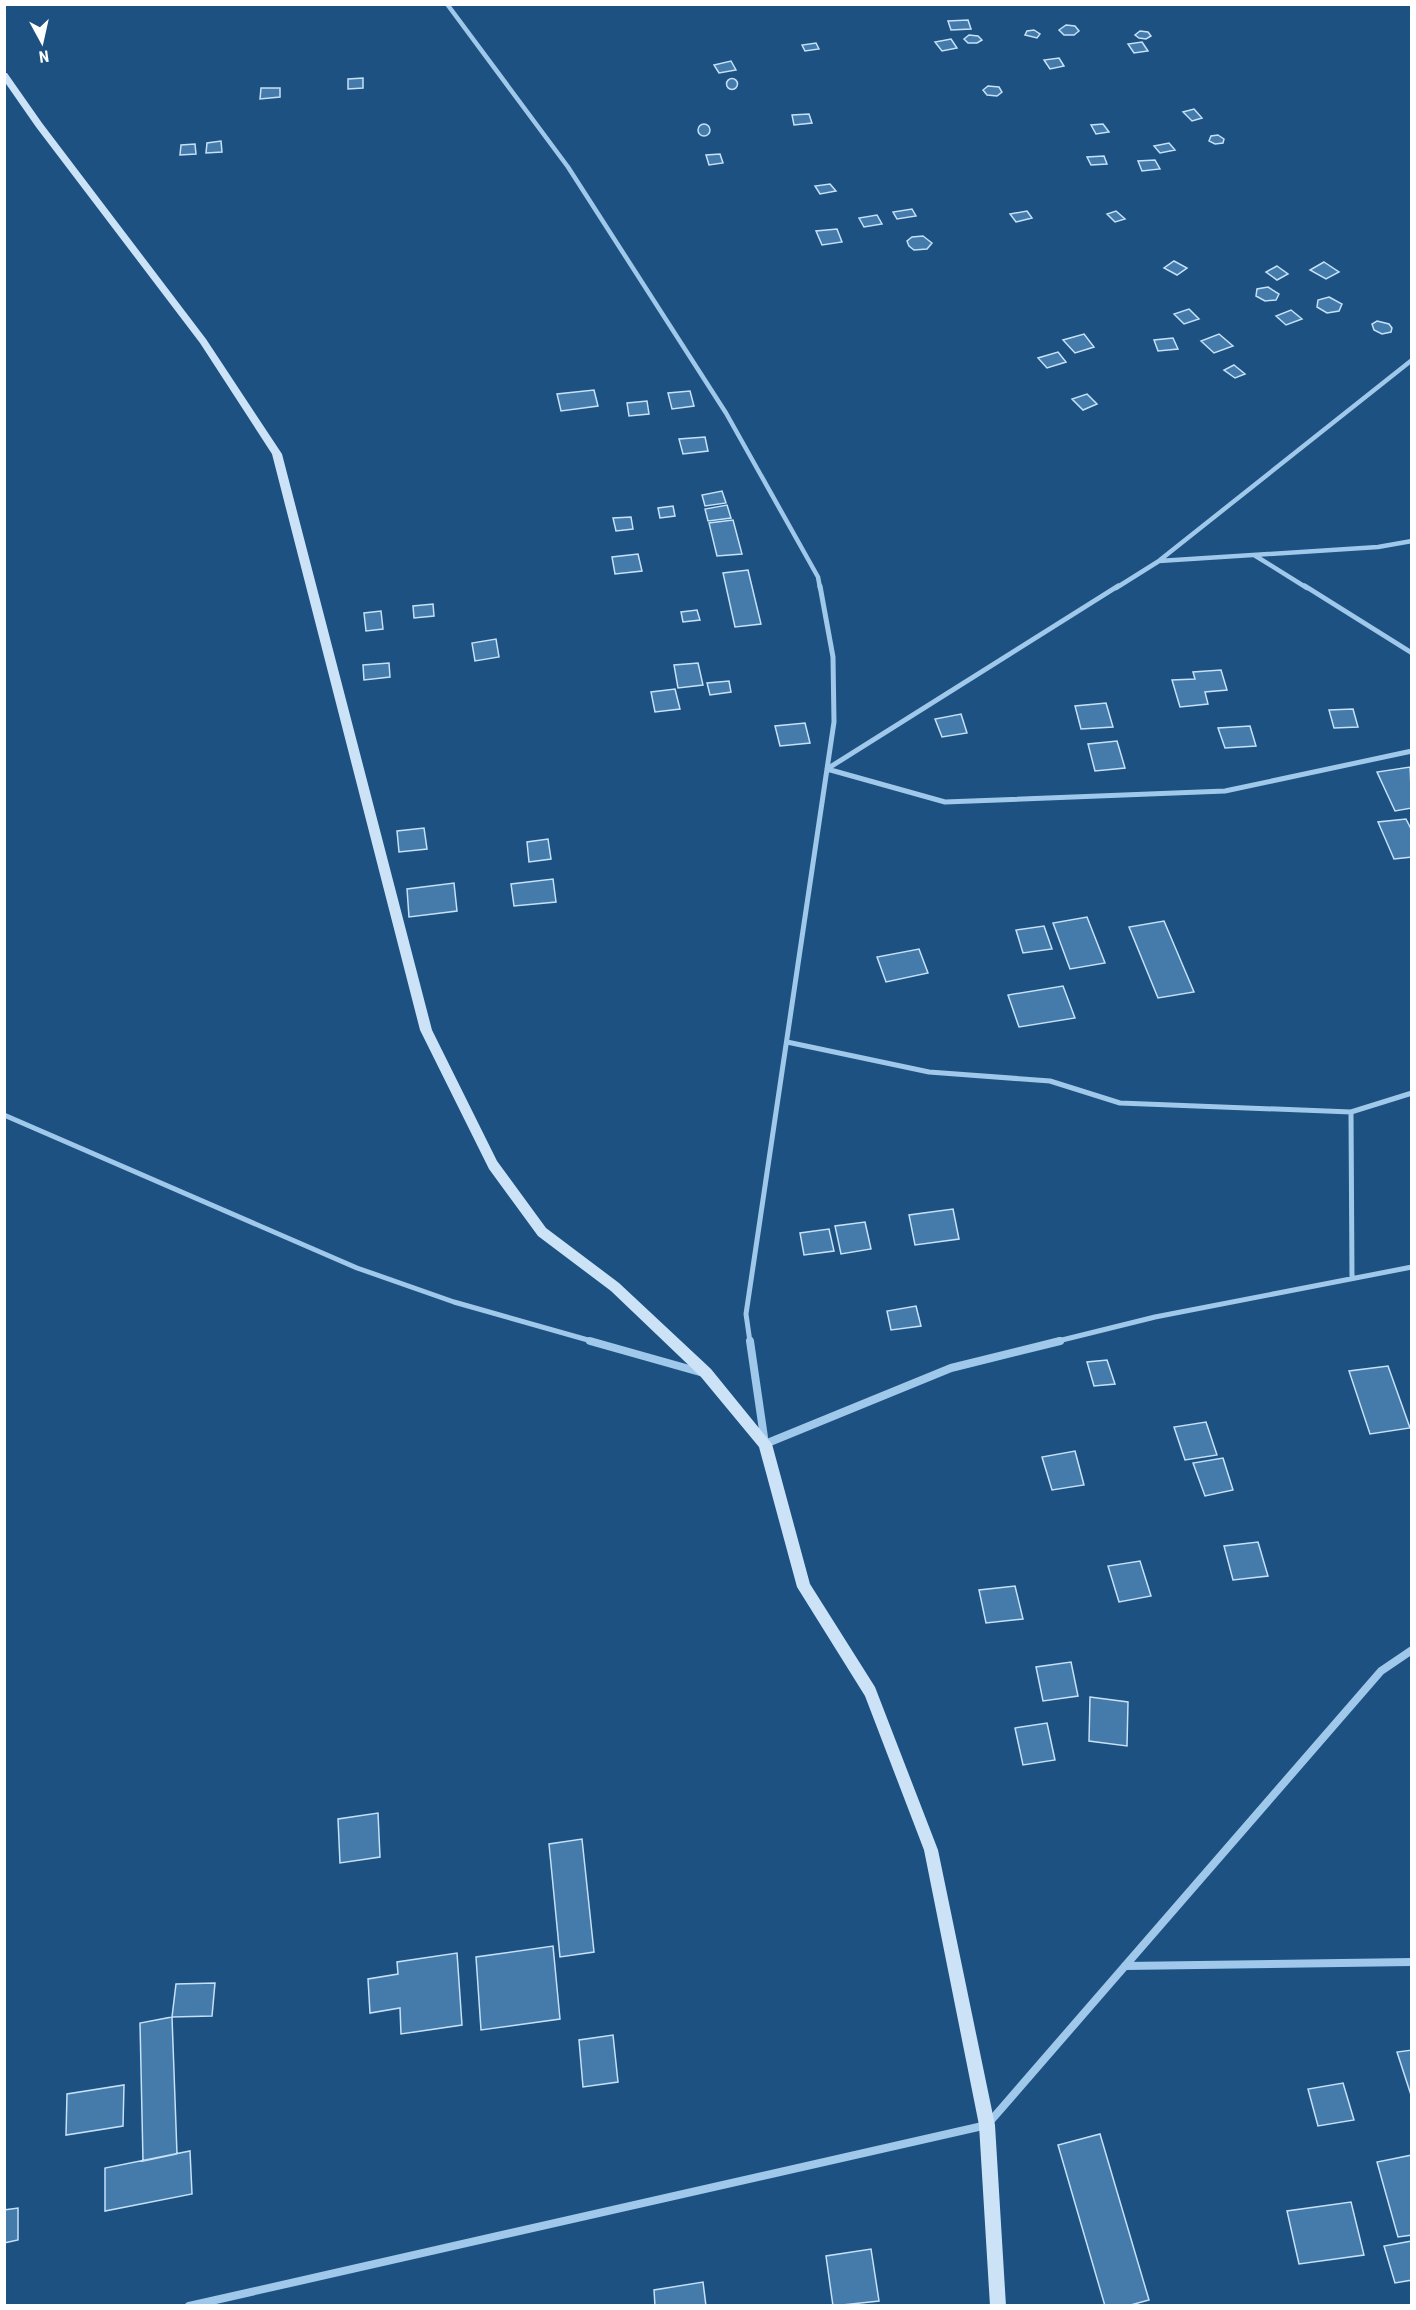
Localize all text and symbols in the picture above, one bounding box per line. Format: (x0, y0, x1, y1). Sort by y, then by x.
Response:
north arrow (12, 12, 72, 72)
text: N (38, 46, 50, 66)

